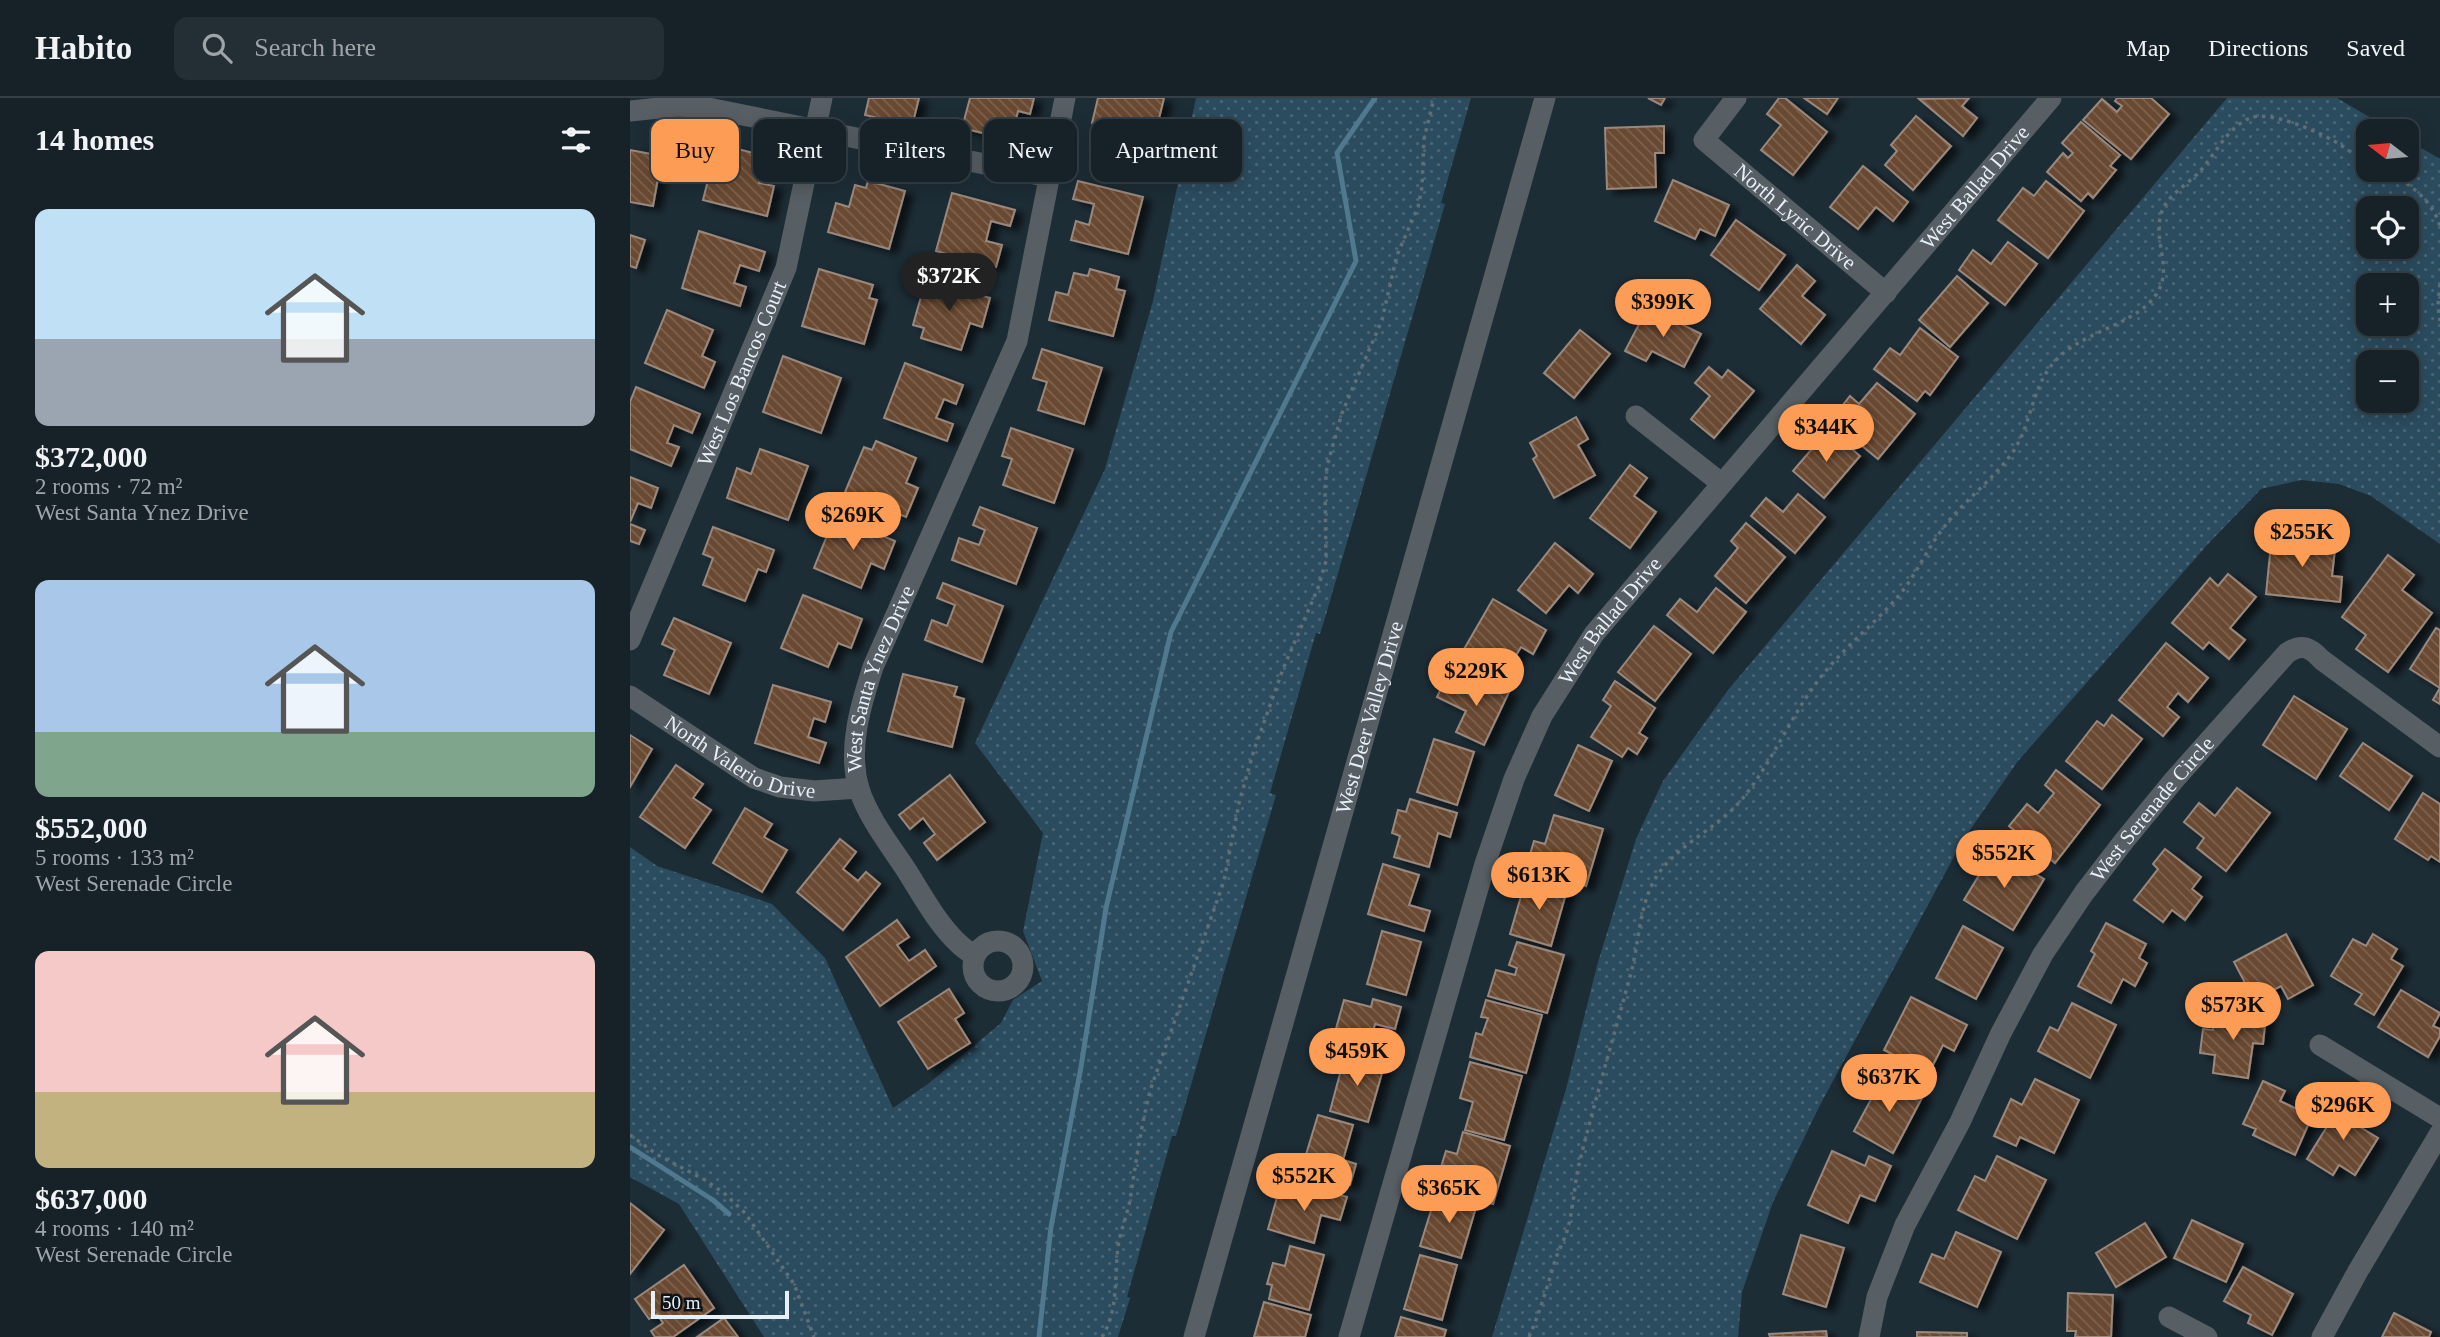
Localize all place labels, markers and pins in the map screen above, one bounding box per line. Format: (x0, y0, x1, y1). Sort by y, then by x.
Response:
pin: $372K (900, 254, 998, 313)
pin: $399K (1614, 280, 1712, 339)
pin: $344K (1777, 404, 1875, 464)
pin: $269K (804, 492, 902, 552)
pin: $255K (2253, 510, 2351, 569)
pin: $229K (1427, 648, 1525, 708)
pin: $552K (1955, 830, 2053, 890)
pin: $613K (1490, 852, 1588, 912)
pin: $573K (2184, 982, 2282, 1042)
pin: $459K (1308, 1028, 1406, 1088)
pin: $637K (1840, 1054, 1938, 1114)
pin: $296K (2294, 1082, 2392, 1142)
pin: $552K (1255, 1154, 1353, 1213)
pin: $365K (1400, 1166, 1498, 1225)

